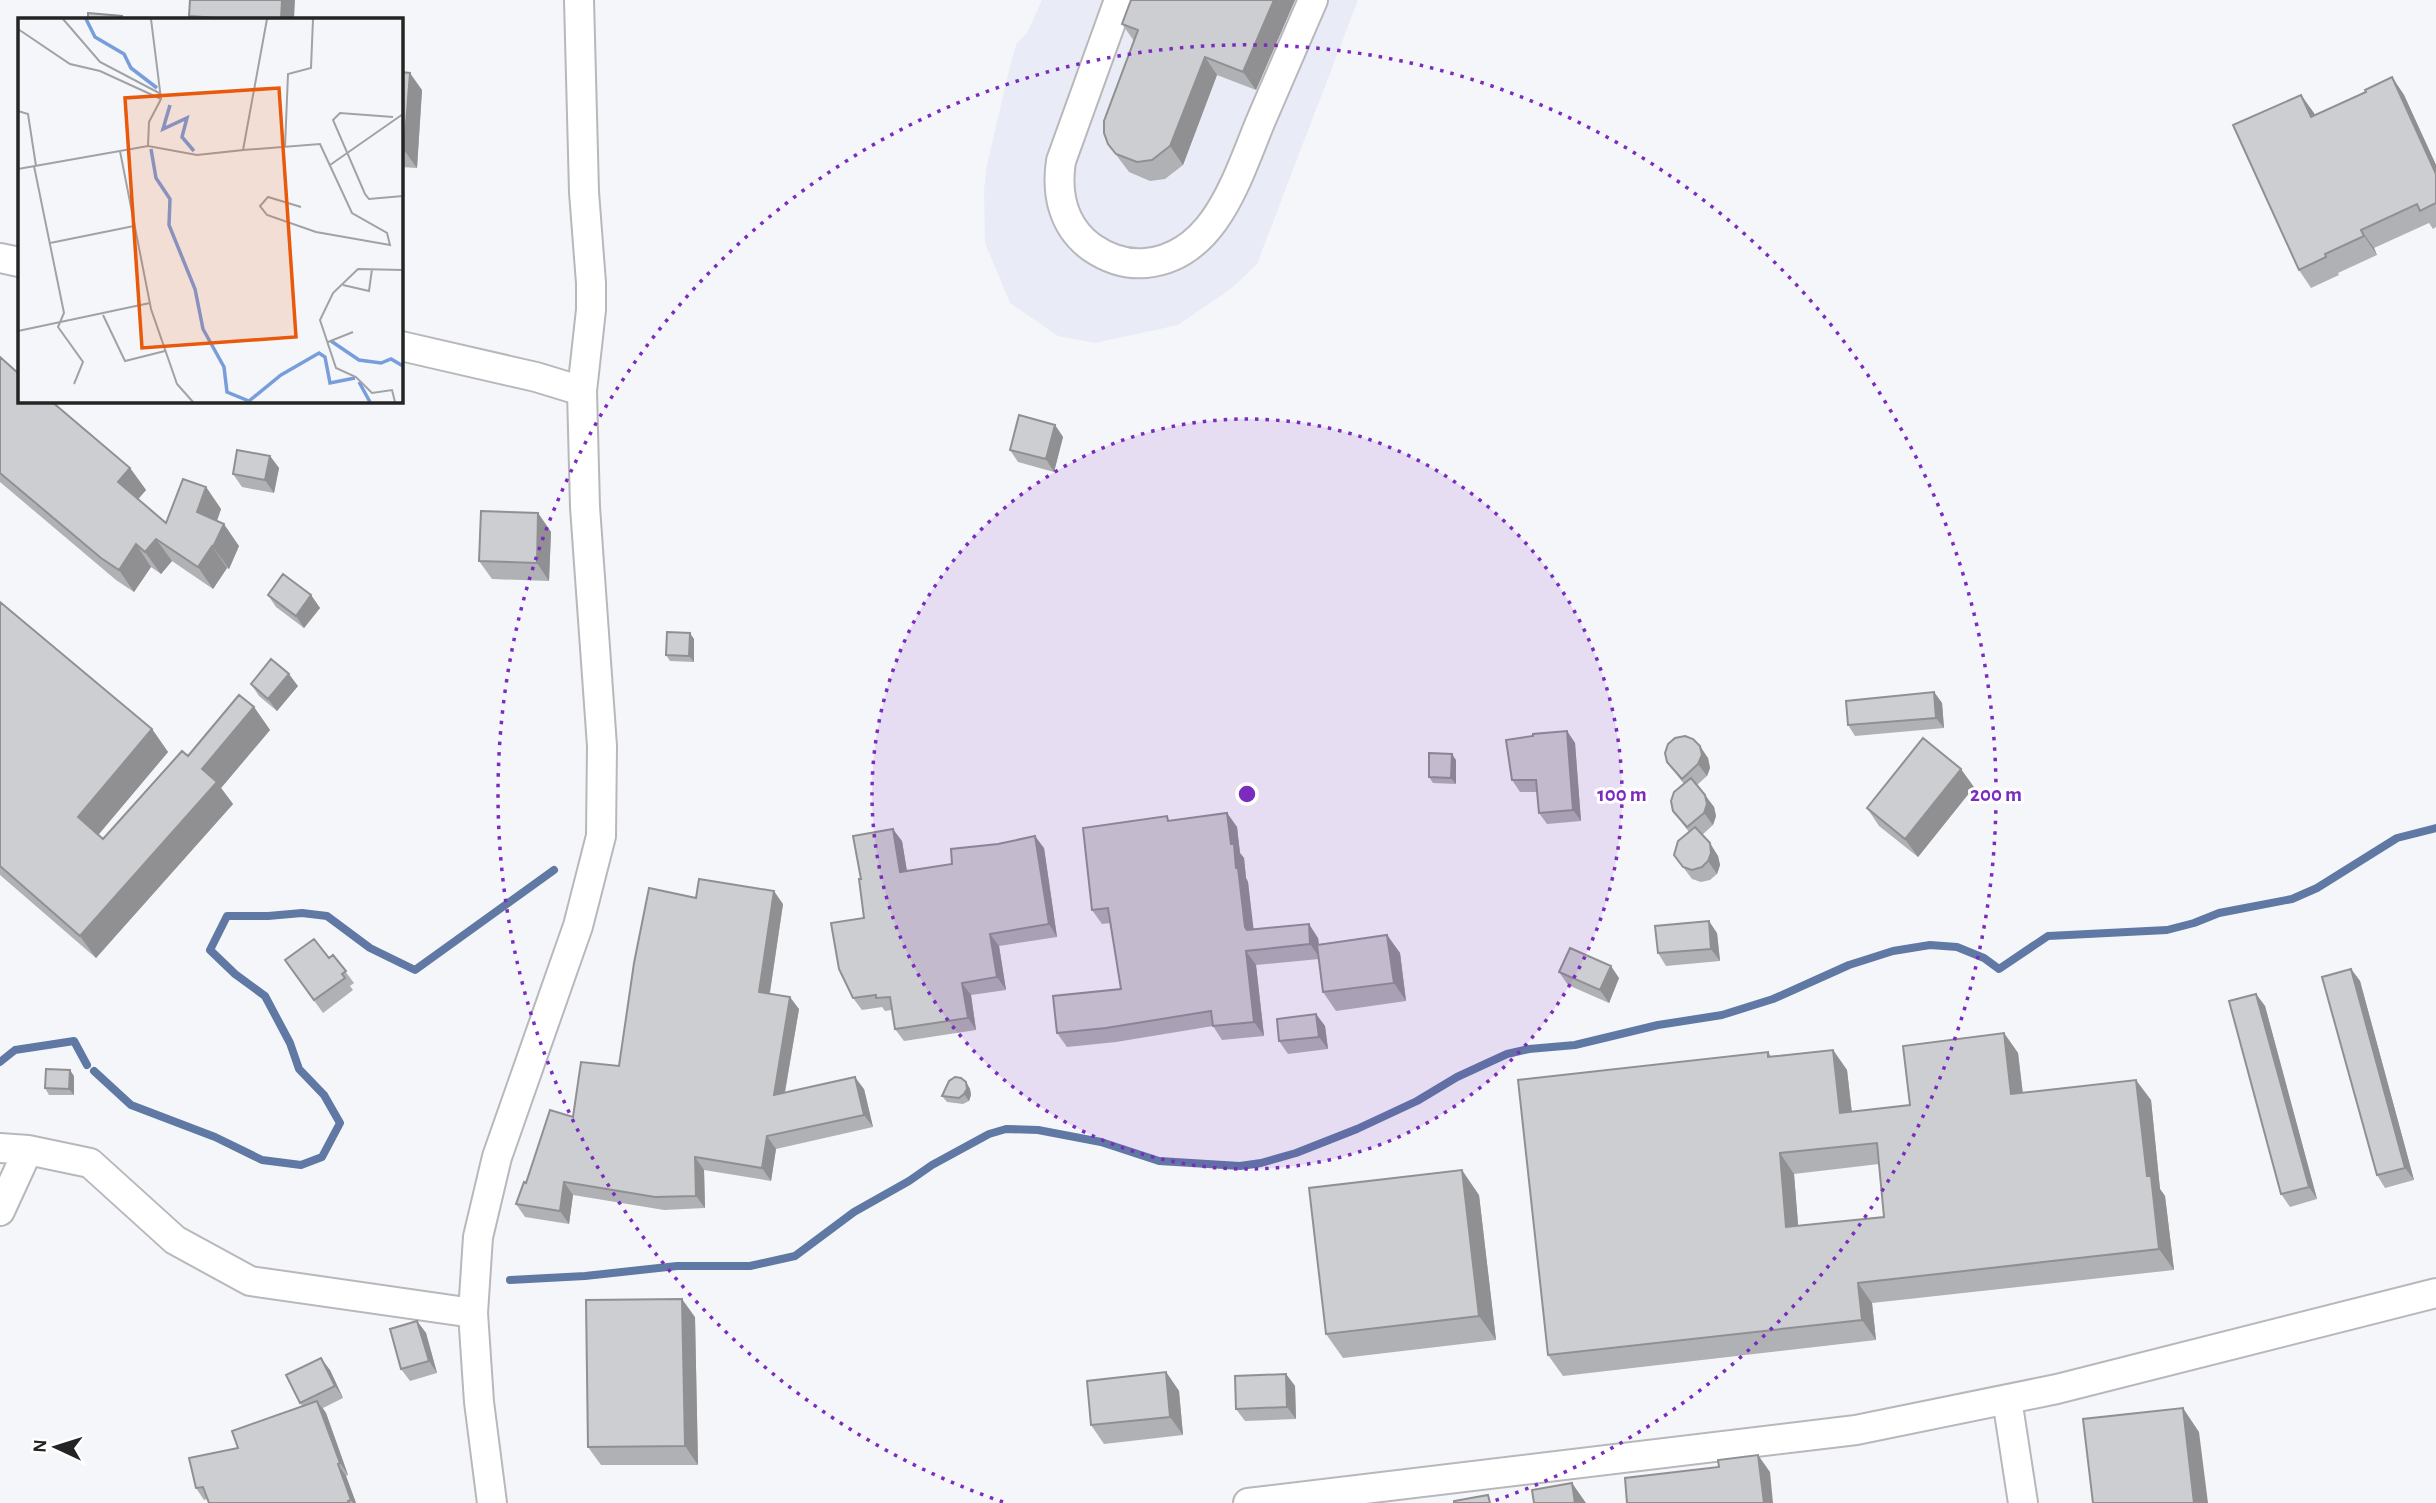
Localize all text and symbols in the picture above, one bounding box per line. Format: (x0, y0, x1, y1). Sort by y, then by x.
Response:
inset map (18, 18, 402, 402)
centre of rings (1235, 782, 1259, 806)
text: 100 m (1597, 784, 1647, 805)
text: 200 m (1970, 784, 2022, 805)
north arrow (21, 1412, 91, 1482)
text: N (31, 1439, 50, 1453)

